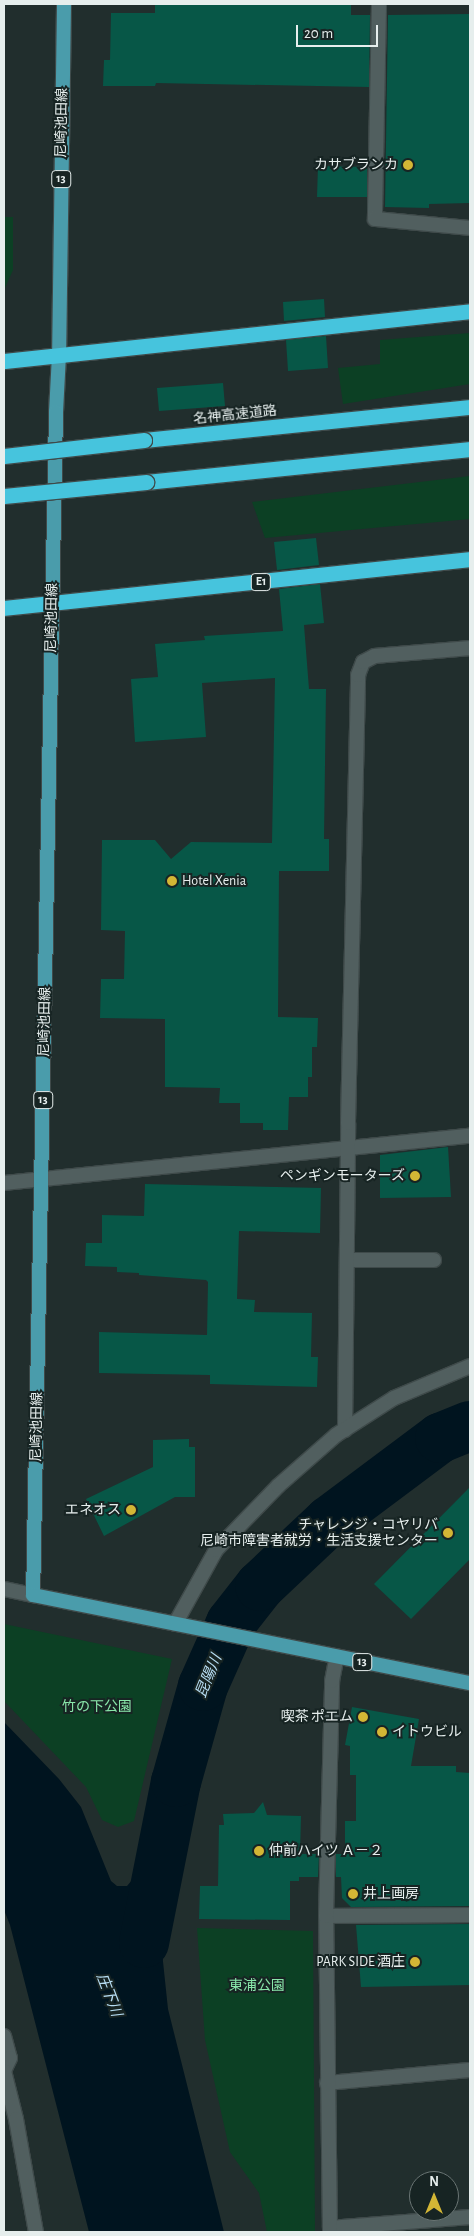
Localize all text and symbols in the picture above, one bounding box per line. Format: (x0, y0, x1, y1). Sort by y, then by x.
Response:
scale bar (299, 15, 382, 47)
text: 20 m (304, 26, 333, 41)
street label: 尼崎池田線 (53, 88, 71, 158)
place label: カサブランカ (314, 157, 398, 173)
marker: カサブランカ (402, 159, 414, 171)
road number: 13 (51, 170, 71, 188)
street label: 名神高速道路 (192, 402, 278, 428)
road number: E1 (250, 572, 272, 592)
street label: 尼崎池田線 (43, 583, 61, 653)
place label: Hotel Xenia (182, 873, 246, 889)
marker: Hotel Xenia (166, 875, 178, 887)
street label: 尼崎池田線 (36, 987, 54, 1057)
road number: 13 (33, 1090, 53, 1110)
place label: ペンギンモーターズ (279, 1168, 405, 1184)
marker: ペンギンモーターズ (409, 1170, 421, 1182)
street label: 尼崎池田線 (28, 1392, 46, 1462)
place label: エネオス (65, 1502, 121, 1518)
marker: エネオス (125, 1504, 137, 1516)
place label: チャレンジ・コヤリバ 尼崎市障害者就労・生活支援センター (200, 1517, 438, 1550)
marker: チャレンジ・コヤリバ 尼崎市障害者就労・生活支援センター (442, 1527, 454, 1539)
water label: 昆陽川 (192, 1652, 226, 1700)
road number: 13 (352, 1652, 372, 1671)
park label: 竹の下公園 (62, 1699, 132, 1715)
place label: 喫茶 ポエム (281, 1709, 353, 1725)
marker: 喫茶 ポエム (357, 1711, 369, 1723)
place label: イトウビル (392, 1724, 462, 1740)
marker: イトウビル (376, 1726, 388, 1738)
place label: 仲前ハイツ Ａ－２ (269, 1843, 383, 1859)
marker: 仲前ハイツ Ａ－２ (253, 1845, 265, 1857)
place label: 井上画房 (363, 1886, 419, 1902)
marker: 井上画房 (347, 1888, 359, 1900)
place label: PARK SIDE 酒庄 (316, 1954, 405, 1970)
marker: PARK SIDE 酒庄 (409, 1956, 421, 1968)
water label: 庄下川 (93, 1971, 125, 2019)
park label: 東浦公園 (229, 1978, 285, 1994)
north arrow (409, 2171, 459, 2221)
text: N (429, 2175, 439, 2189)

